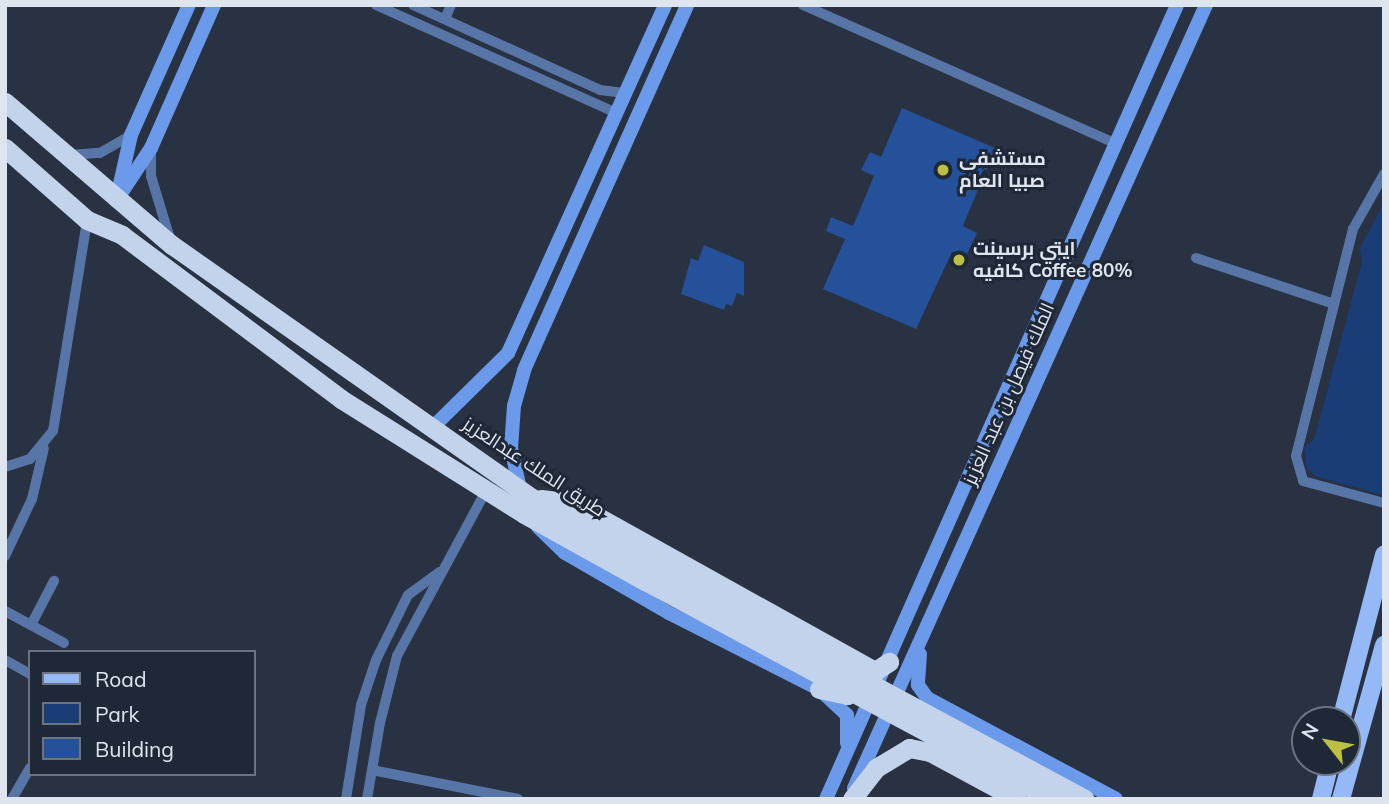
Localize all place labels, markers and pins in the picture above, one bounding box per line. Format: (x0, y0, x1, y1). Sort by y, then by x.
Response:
place label: مستشفى صبيا العام (959, 148, 1046, 192)
marker: مستشفى صبيا العام (933, 160, 953, 180)
place label: ايتي برسينت كافيه Coffee 80% (973, 238, 1133, 282)
marker: ايتي برسينت كافيه Coffee 80% (951, 252, 967, 268)

